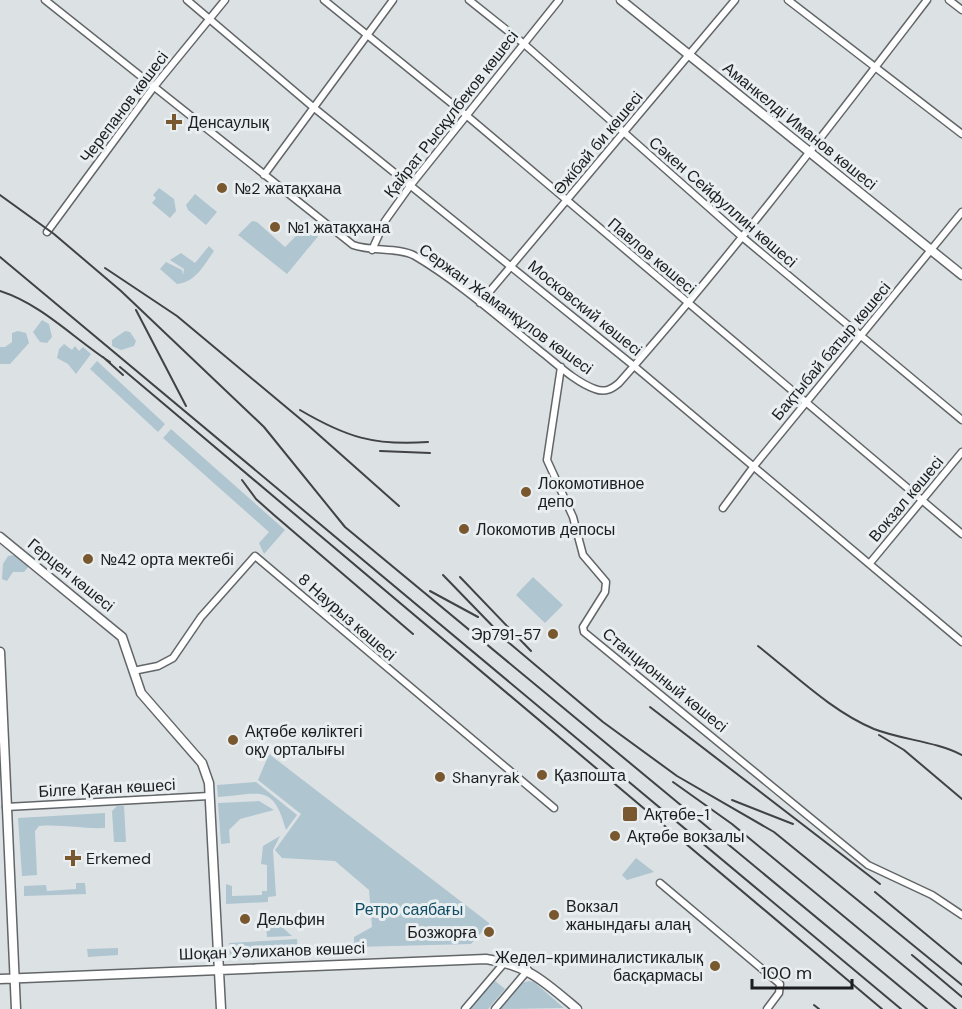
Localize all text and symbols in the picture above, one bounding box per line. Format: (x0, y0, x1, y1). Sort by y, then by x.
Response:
street label: Қайрат Рысқұлбеков көшесі (379, 26, 523, 202)
street label: Черепанов көшесі (75, 47, 173, 167)
street label: Аманкелді Иманов көшесі (719, 57, 881, 195)
street label: Әжібай би көшесі (549, 87, 647, 199)
place label: Денсаулық (188, 112, 270, 133)
marker: Денсаулық (165, 113, 183, 131)
street label: Сәкен Сейфуллин көшесі (645, 132, 801, 272)
place label: №2 жатақхана (234, 178, 341, 199)
marker: №2 жатақхана (215, 181, 229, 195)
street label: Павлов көшесі (604, 213, 700, 299)
place label: №1 жатақхана (287, 217, 390, 238)
marker: №1 жатақхана (268, 220, 282, 234)
street label: Сержан Жаманқұлов көшесі (415, 239, 597, 379)
street label: Московский көшесі (524, 255, 646, 361)
street label: Бақтыбай батыр көшесі (767, 277, 895, 425)
street label: Вокзал көшесі (864, 452, 948, 546)
place label: Локомотивное депо (538, 473, 645, 512)
marker: Локомотивное депо (519, 485, 533, 499)
place label: Локомотив депосы (476, 519, 615, 540)
marker: Локомотив депосы (457, 522, 471, 536)
street label: Герцен көшесі (23, 534, 119, 616)
place label: №42 орта мектебі (100, 549, 234, 570)
marker: №42 орта мектебі (81, 552, 95, 566)
street label: 8 Наурыз көшесі (294, 569, 400, 665)
street label: Станционный көшесі (598, 623, 732, 737)
place label: Эр791-57 (471, 624, 541, 645)
marker: Эр791-57 (546, 627, 560, 641)
place label: Ақтөбе көліктегі оқу орталығы (245, 721, 362, 760)
marker: Ақтөбе көліктегі оқу орталығы (226, 733, 240, 747)
place label: Қазпошта (554, 765, 626, 786)
place label: Shanyrak (452, 767, 520, 788)
marker: Қазпошта (535, 768, 549, 782)
marker: Shanyrak (433, 770, 447, 784)
street label: Білге Қаған көшесі (38, 774, 176, 802)
place label: Ақтөбе-1 (644, 804, 709, 825)
marker: Ақтөбе-1 (621, 805, 639, 823)
place label: Ақтөбе вокзалы (627, 826, 745, 847)
marker: Ақтөбе вокзалы (608, 829, 622, 843)
place label: Erkemed (86, 848, 151, 869)
marker: Erkemed (64, 849, 82, 867)
place label: Вокзал жанындағы алаң (566, 896, 691, 935)
park label: Ретро саябағы (355, 899, 463, 920)
marker: Вокзал жанындағы алаң (547, 908, 561, 922)
place label: Дельфин (257, 909, 325, 930)
marker: Дельфин (238, 912, 252, 926)
place label: Бозжорға (407, 922, 477, 943)
marker: Бозжорға (482, 925, 496, 939)
street label: Шоқан Уәлиханов көшесі (179, 937, 365, 965)
place label: Жедел-криминалистикалық басқармасы (495, 947, 704, 986)
scale bar (752, 952, 852, 990)
marker: Жедел-криминалистикалық басқармасы (708, 959, 722, 973)
text: 100 m (761, 961, 812, 985)

